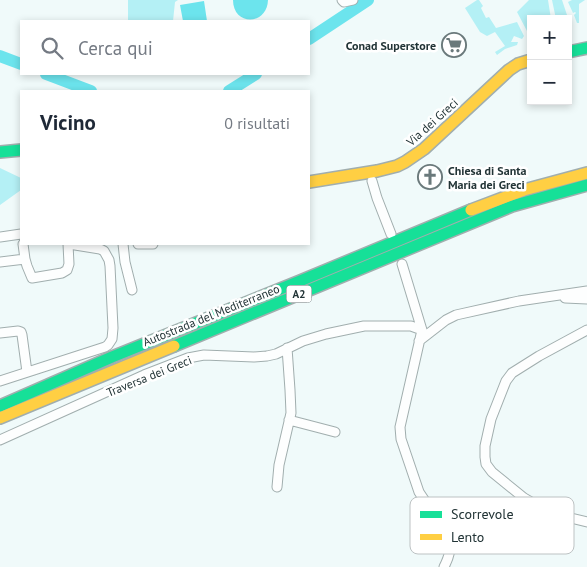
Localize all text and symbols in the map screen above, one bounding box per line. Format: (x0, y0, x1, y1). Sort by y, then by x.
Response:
map controls (527, 15, 572, 105)
button: + (527, 15, 572, 60)
search box (20, 20, 310, 75)
supermarket icon: Conad Superstore (441, 32, 467, 58)
icon: search (38, 34, 66, 62)
text: Cerca qui (78, 36, 153, 60)
place label: Conad Superstore (346, 38, 436, 53)
button: − (527, 60, 572, 105)
street label: Via dei Greci (402, 95, 461, 150)
text: Vicino (40, 109, 96, 136)
text: 0 risultati (224, 113, 290, 133)
place label: Chiesa di Santa Maria dei Greci (448, 163, 526, 192)
church icon: Chiesa di Santa Maria dei Greci (417, 164, 443, 190)
street label: Autostrada del Mediterraneo (140, 281, 282, 349)
road number: A2 (286, 286, 312, 302)
street label: Traversa dei Greci (104, 352, 194, 400)
legend (410, 497, 574, 554)
text: Scorrevole (451, 505, 514, 523)
text: Lento (451, 528, 484, 546)

